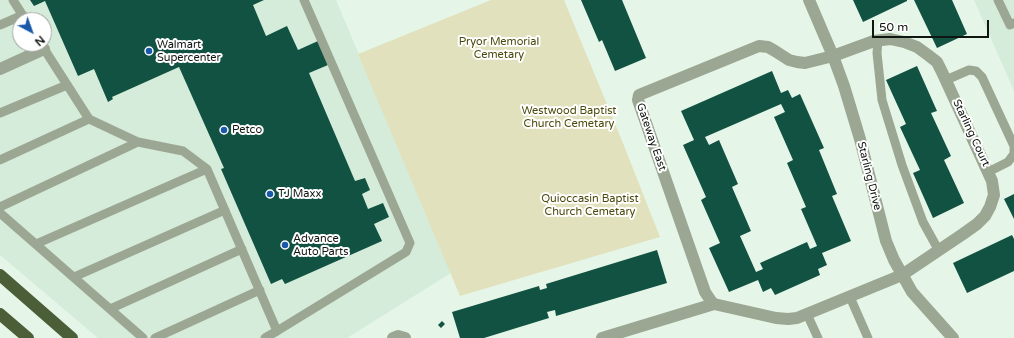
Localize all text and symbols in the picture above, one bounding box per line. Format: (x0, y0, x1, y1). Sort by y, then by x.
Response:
north arrow (12, 12, 52, 52)
scale bar (874, 12, 991, 38)
text: 50 m (879, 20, 908, 34)
text: N (32, 33, 47, 48)
park label: Pryor Memorial Cemetary (459, 35, 539, 61)
place label: Walmart Supercenter (157, 38, 221, 64)
marker: Walmart Supercenter (144, 46, 154, 56)
street label: Starling Court (950, 97, 992, 169)
street label: Gateway East (633, 101, 669, 173)
park label: Westwood Baptist Church Cemetary (521, 104, 617, 130)
place label: Petco (232, 123, 262, 137)
marker: Petco (219, 125, 229, 135)
street label: Starling Drive (854, 140, 884, 212)
place label: TJ Maxx (278, 187, 322, 201)
marker: TJ Maxx (265, 189, 275, 199)
park label: Quioccasin Baptist Church Cemetary (541, 192, 639, 218)
place label: Advance Auto Parts (293, 232, 348, 258)
marker: Advance Auto Parts (280, 240, 290, 250)

